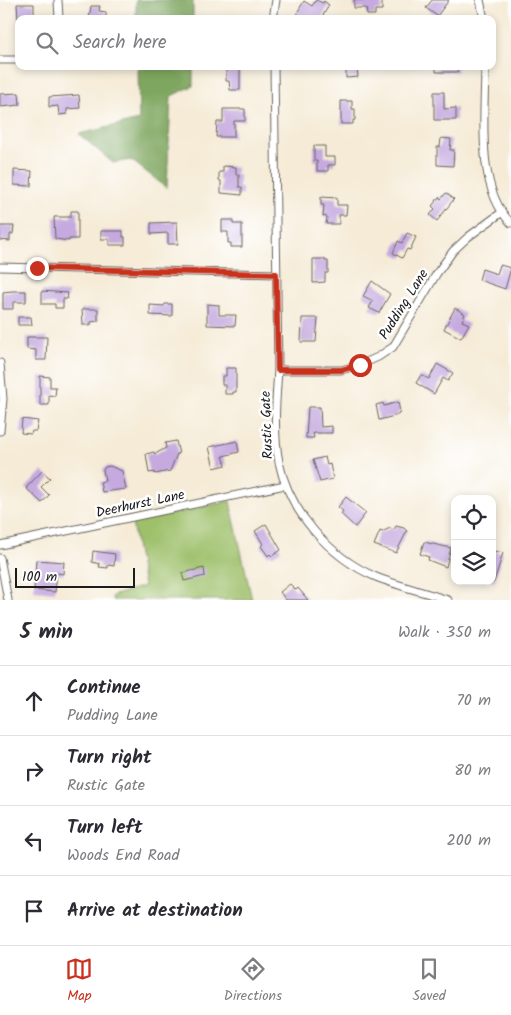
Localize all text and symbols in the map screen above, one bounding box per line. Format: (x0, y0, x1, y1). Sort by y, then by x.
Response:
search box (15, 15, 496, 70)
text: Search here (73, 28, 167, 58)
icon: search (33, 29, 61, 57)
route end (26, 257, 49, 280)
street label: Pudding Lane (373, 264, 435, 344)
route start (349, 354, 372, 377)
street label: Rustic Gate (255, 390, 279, 459)
street label: Deerhurst Lane (94, 484, 187, 524)
map controls (451, 495, 496, 585)
button: locate (451, 495, 496, 540)
button: layers (451, 540, 496, 585)
scale bar (15, 565, 135, 588)
text: 100 m (22, 566, 57, 588)
text: 5 min (20, 616, 73, 649)
text: Walk · 350 m (398, 620, 491, 645)
text: Continue (67, 673, 140, 703)
icon: ahead (20, 687, 48, 715)
text: 70 m (456, 688, 491, 713)
text: Pudding Lane (67, 703, 158, 728)
text: Turn right (67, 743, 152, 773)
icon: right (20, 757, 48, 785)
text: 80 m (454, 758, 491, 783)
text: Rustic Gate (67, 773, 145, 798)
text: Turn left (67, 813, 142, 843)
icon: left (20, 827, 48, 855)
text: 200 m (447, 828, 491, 853)
text: Woods End Road (67, 843, 180, 868)
text: Arrive at destination (67, 896, 243, 926)
icon: arrive (20, 897, 48, 925)
tab: Map (65, 955, 93, 1007)
tab: Directions (224, 955, 282, 1007)
tab: Saved (412, 955, 446, 1007)

